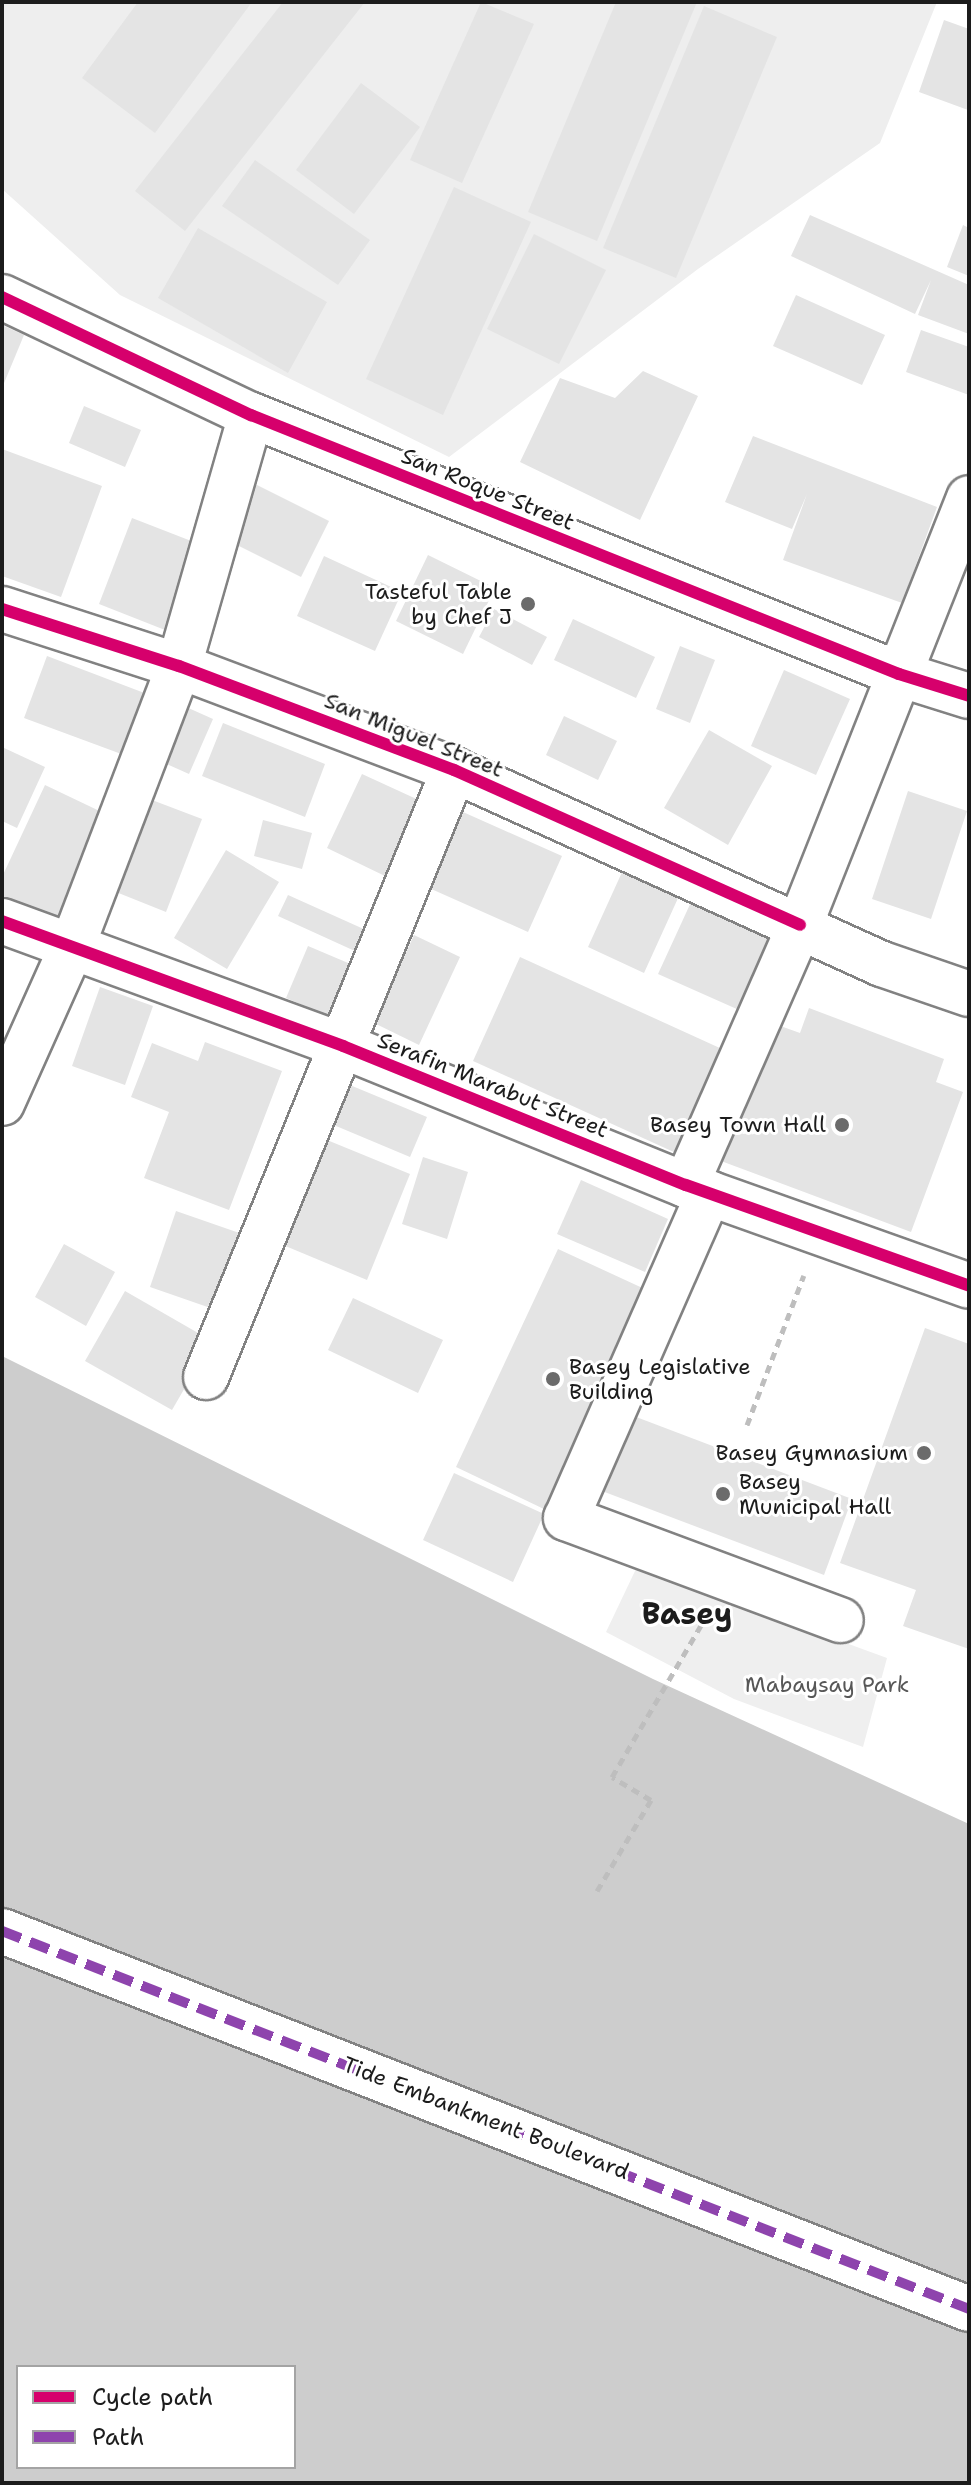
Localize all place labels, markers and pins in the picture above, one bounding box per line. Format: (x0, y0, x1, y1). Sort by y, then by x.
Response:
place label: Tasteful Table by Chef J (365, 578, 512, 630)
marker: Tasteful Table by Chef J (519, 595, 537, 613)
place label: Basey Town Hall (650, 1112, 826, 1138)
marker: Basey Town Hall (833, 1116, 851, 1134)
place label: Basey Legislative Building (569, 1353, 751, 1404)
marker: Basey Legislative Building (544, 1370, 562, 1388)
place label: Basey Gymnasium (715, 1440, 908, 1466)
marker: Basey Gymnasium (915, 1444, 933, 1462)
place label: Basey Municipal Hall (739, 1468, 891, 1520)
marker: Basey Municipal Hall (714, 1485, 732, 1503)

